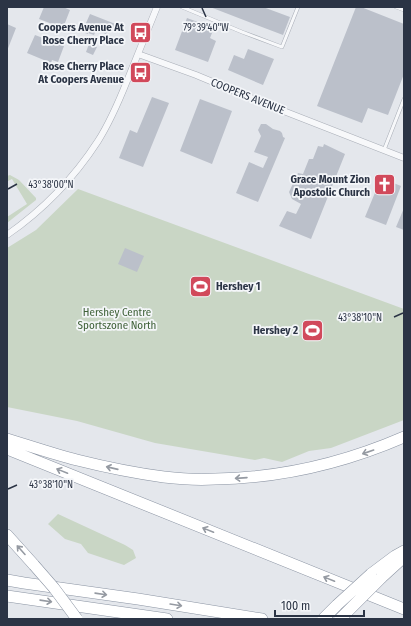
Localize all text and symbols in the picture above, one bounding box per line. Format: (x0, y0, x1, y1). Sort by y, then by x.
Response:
bus stop icon: Coopers Avenue At Rose Cherry Place (127, 20, 153, 46)
place label: Coopers Avenue At Rose Cherry Place (38, 21, 124, 47)
text: 79°39'40"W (183, 22, 229, 34)
bus stop icon: Rose Cherry Place At Coopers Avenue (127, 59, 153, 85)
place label: Rose Cherry Place At Coopers Avenue (37, 60, 124, 86)
street label: COOPERS AVENUE (209, 76, 287, 117)
church icon: Grace Mount Zion Apostolic Church (372, 172, 398, 198)
place label: Grace Mount Zion Apostolic Church (291, 173, 370, 199)
text: 43°38'00"N (28, 179, 74, 191)
sports icon: Hershey 1 (187, 273, 213, 299)
place label: Hershey 1 (216, 280, 260, 293)
park label: Hershey Centre Sportszone North (78, 306, 156, 332)
text: 43°38'10"N (338, 312, 382, 324)
sports icon: Hershey 2 (300, 317, 326, 343)
place label: Hershey 2 (253, 324, 298, 337)
one-way arrow (362, 448, 374, 456)
one-way arrow (106, 464, 119, 472)
one-way arrow (56, 467, 68, 475)
one-way arrow (235, 475, 248, 482)
text: 43°38'10"N (29, 479, 73, 491)
one-way arrow (203, 526, 215, 534)
one-way arrow (16, 545, 26, 555)
one-way arrow (323, 574, 335, 582)
one-way arrow (94, 590, 107, 598)
scale bar (275, 592, 364, 618)
one-way arrow (39, 597, 52, 605)
text: 100 m (281, 599, 310, 613)
one-way arrow (169, 601, 182, 609)

